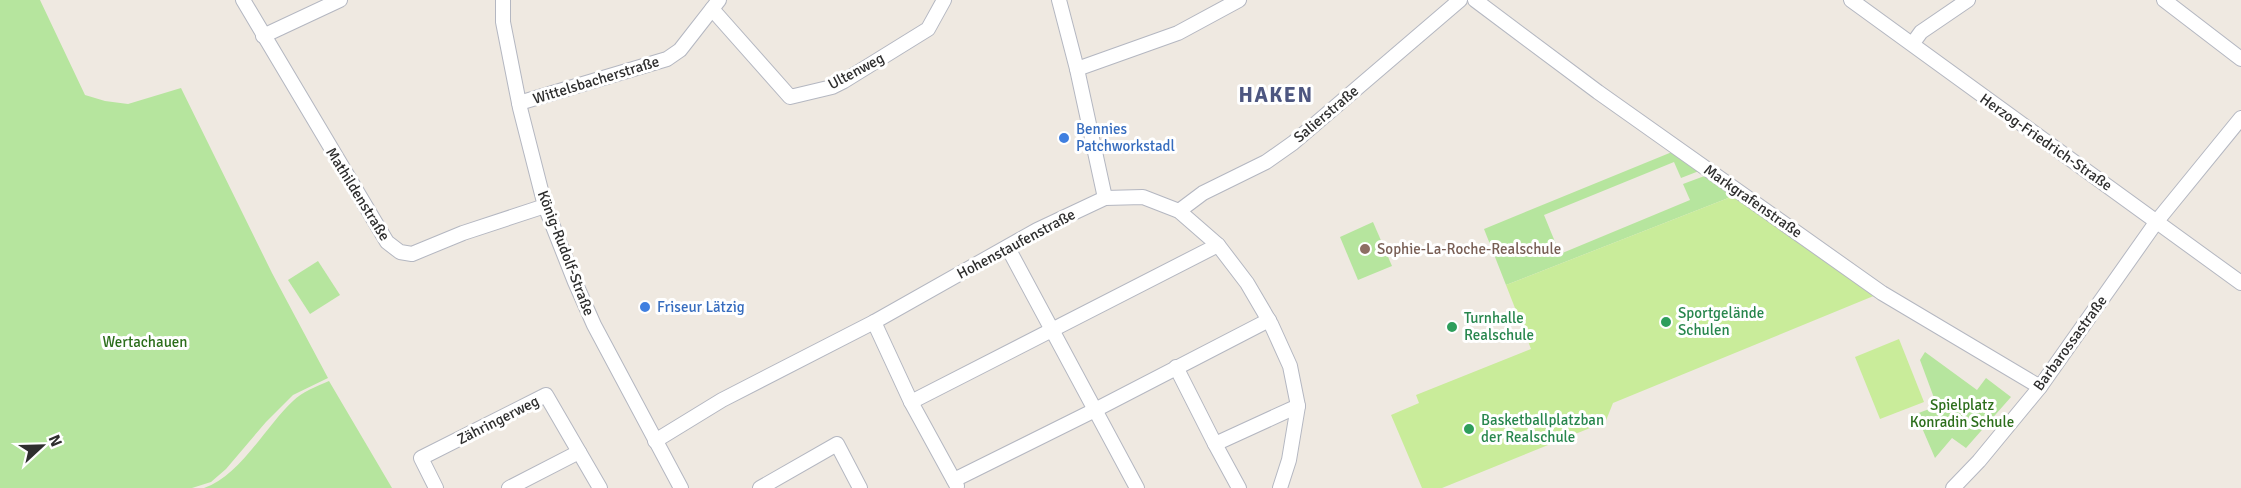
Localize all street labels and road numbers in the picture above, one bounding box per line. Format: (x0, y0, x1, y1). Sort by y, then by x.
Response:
street label: Ultenweg (825, 49, 887, 93)
street label: Wittelsbacherstraße (531, 52, 661, 108)
street label: Salierstraße (1290, 82, 1362, 146)
street label: Herzog-Friedrich-Straße (1976, 90, 2116, 194)
street label: Mathildenstraße (322, 144, 394, 244)
street label: Markgrafenstraße (1700, 160, 1806, 242)
street label: König-Rudolf-Straße (534, 188, 598, 318)
street label: Hohenstaufenstraße (954, 205, 1078, 283)
street label: Barbarossastraße (2029, 292, 2111, 394)
street label: Zähringerweg (454, 392, 542, 448)

